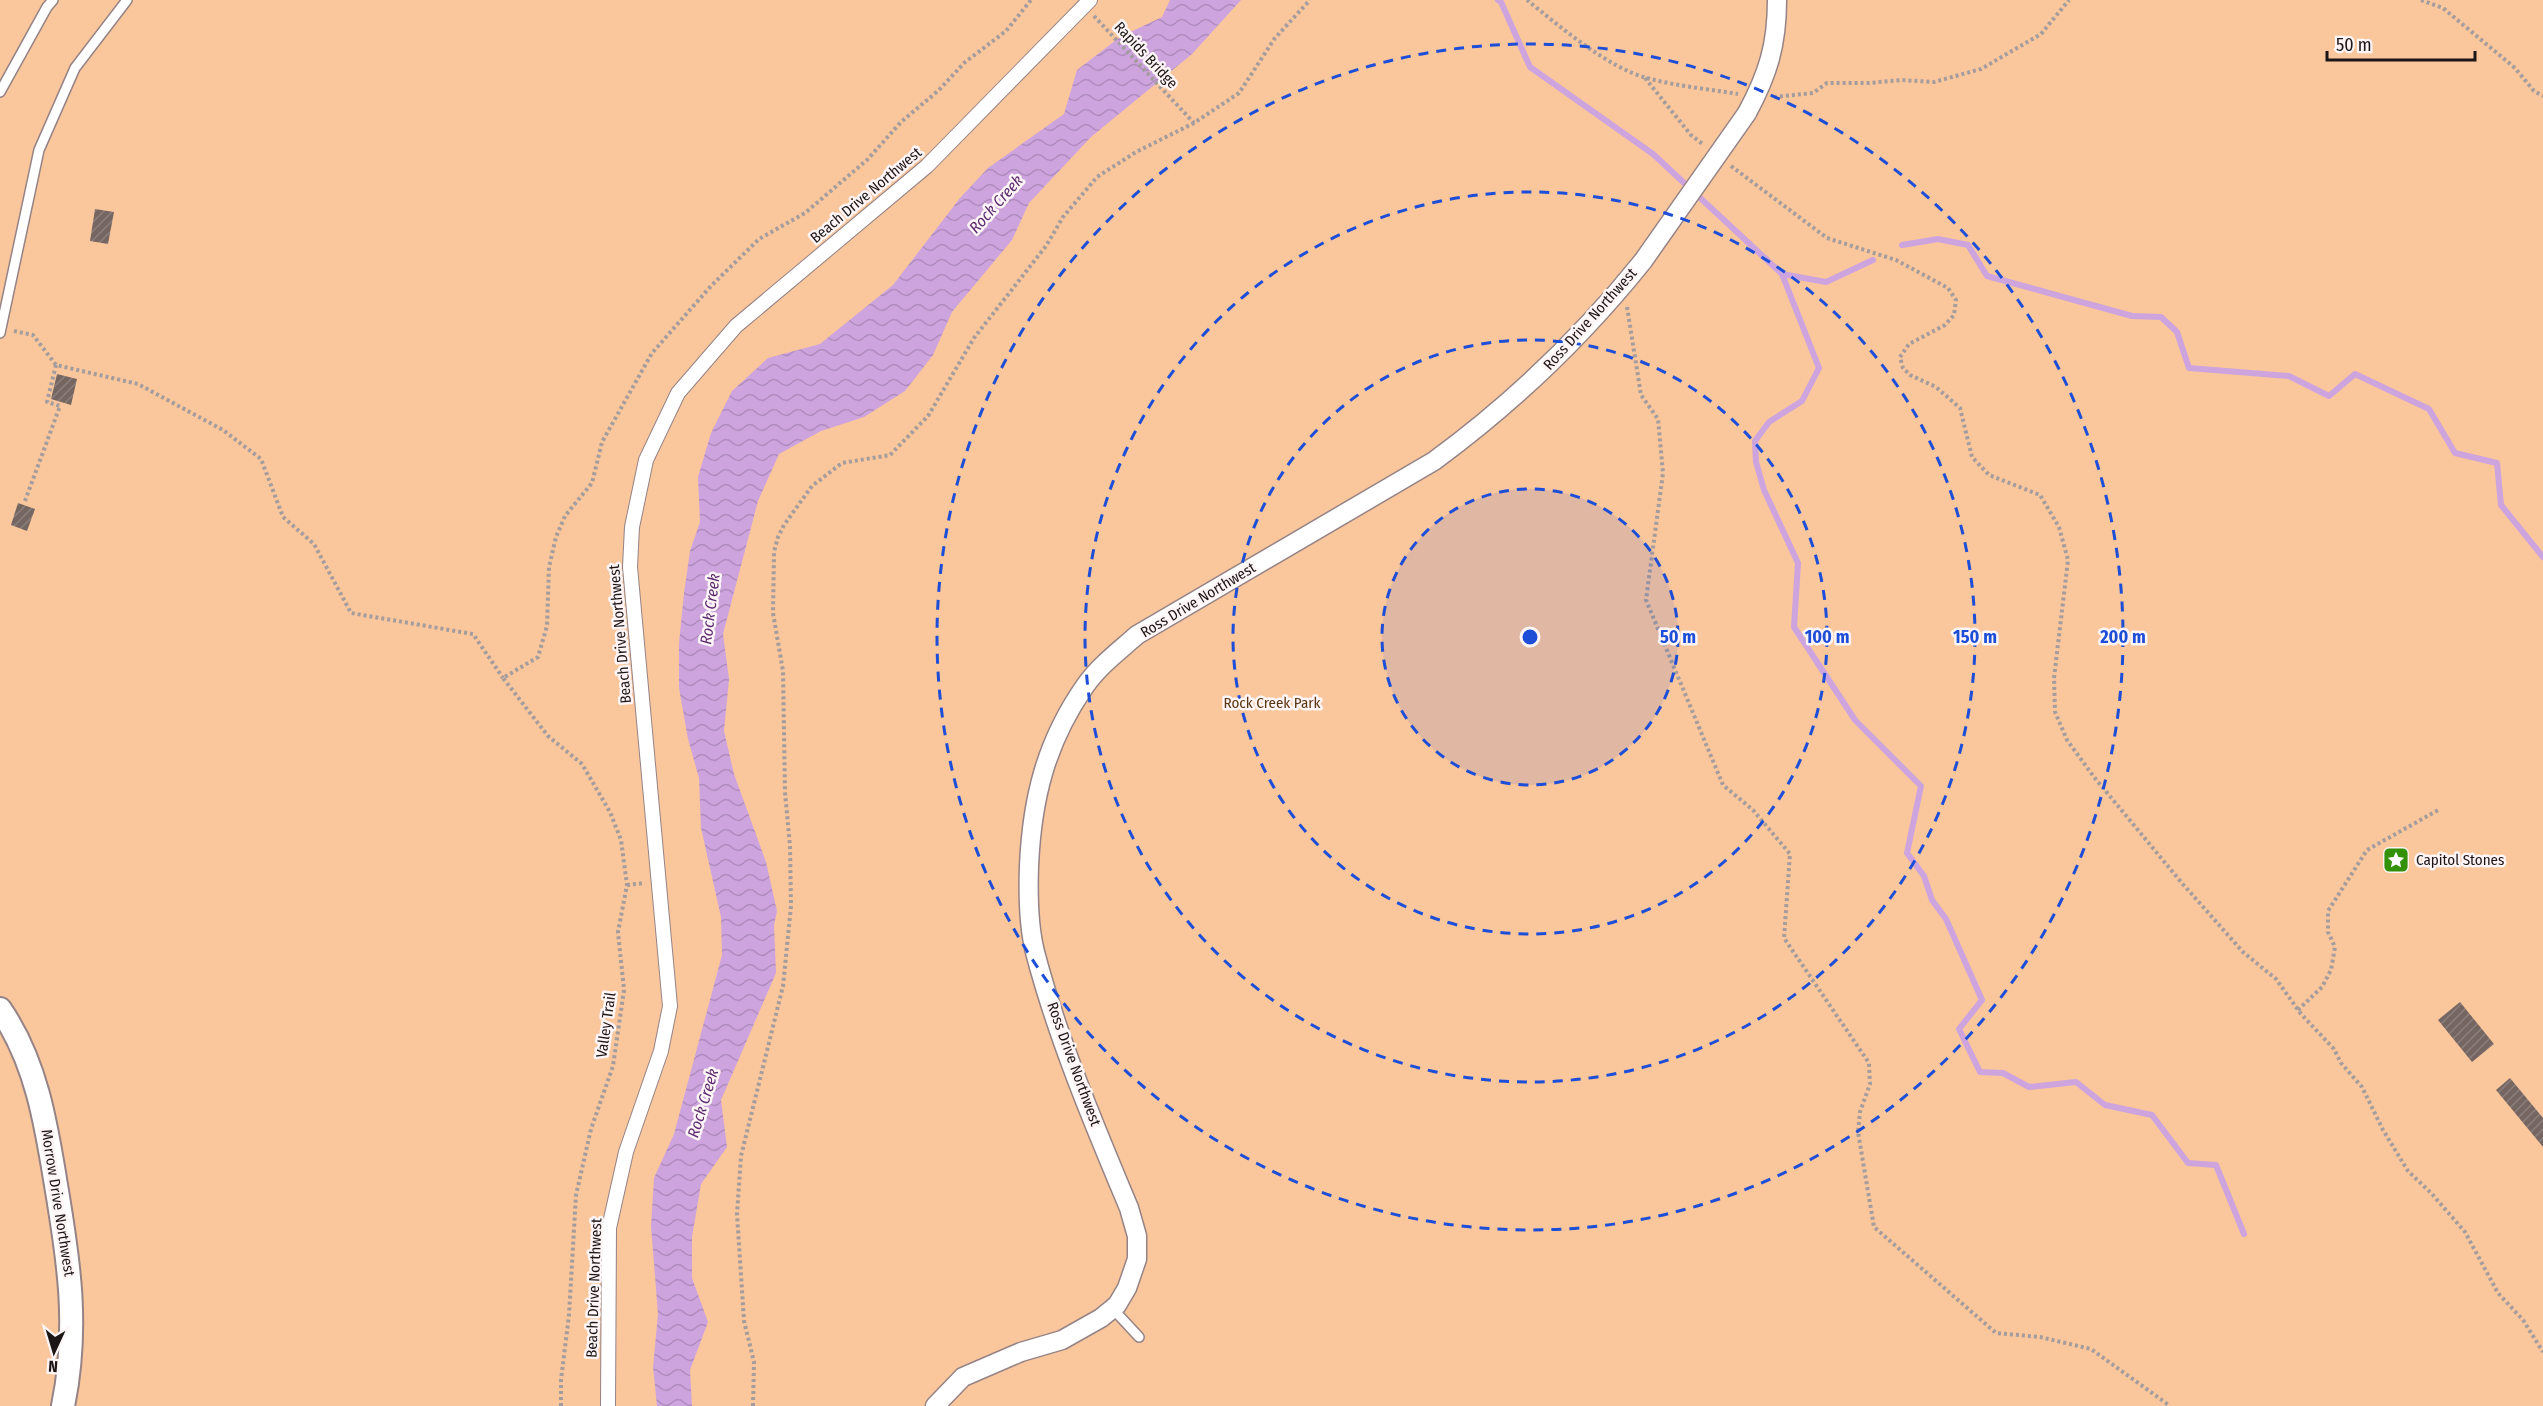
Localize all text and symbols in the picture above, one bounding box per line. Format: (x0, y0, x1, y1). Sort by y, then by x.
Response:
street label: Rapids Bridge (1111, 18, 1181, 92)
scale bar (2327, 24, 2476, 62)
text: 50 m (2336, 34, 2372, 56)
street label: Beach Drive Northwest (807, 143, 925, 247)
water label: Rock Creek (965, 171, 1027, 237)
street label: Ross Drive Northwest (1540, 264, 1641, 374)
street label: Ross Drive Northwest (1137, 559, 1259, 641)
street label: Beach Drive Northwest (605, 564, 635, 704)
water label: Rock Creek (696, 572, 724, 646)
text: 50 m (1660, 626, 1696, 648)
text: 100 m (1805, 626, 1849, 648)
text: 150 m (1953, 626, 1997, 648)
text: 200 m (2099, 626, 2146, 648)
centre of rings (1520, 627, 1540, 647)
park label: Rock Creek Park (1224, 694, 1320, 712)
place icon: Capitol Stones (2381, 845, 2411, 875)
place label: Capitol Stones (2416, 851, 2504, 869)
street label: Valley Trail (592, 991, 620, 1059)
street label: Ross Drive Northwest (1043, 999, 1105, 1129)
water label: Rock Creek (684, 1066, 723, 1140)
street label: Morrow Drive Northwest (37, 1128, 79, 1278)
street label: Beach Drive Northwest (583, 1218, 605, 1358)
north arrow (24, 1322, 84, 1382)
text: N (48, 1357, 58, 1376)

